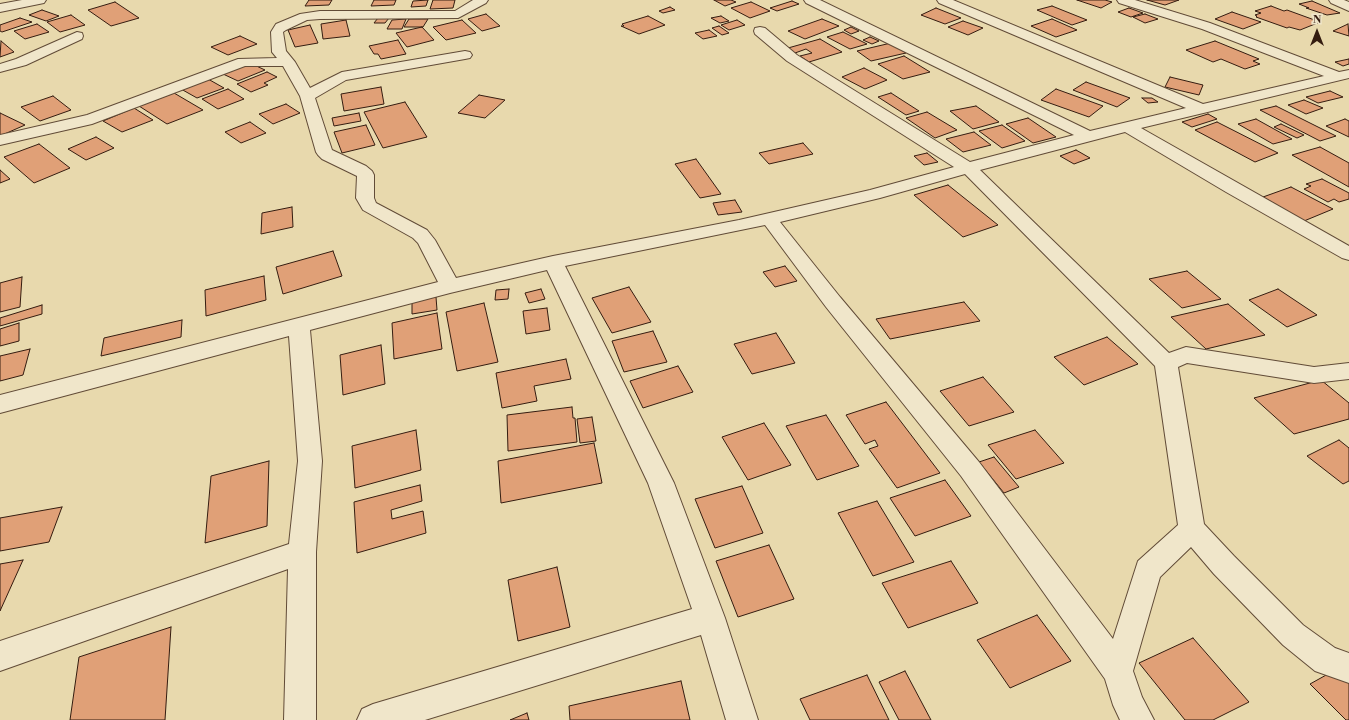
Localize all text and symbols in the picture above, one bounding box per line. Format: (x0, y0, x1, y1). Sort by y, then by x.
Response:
north arrow (1297, 12, 1337, 52)
text: N (1313, 13, 1321, 27)

